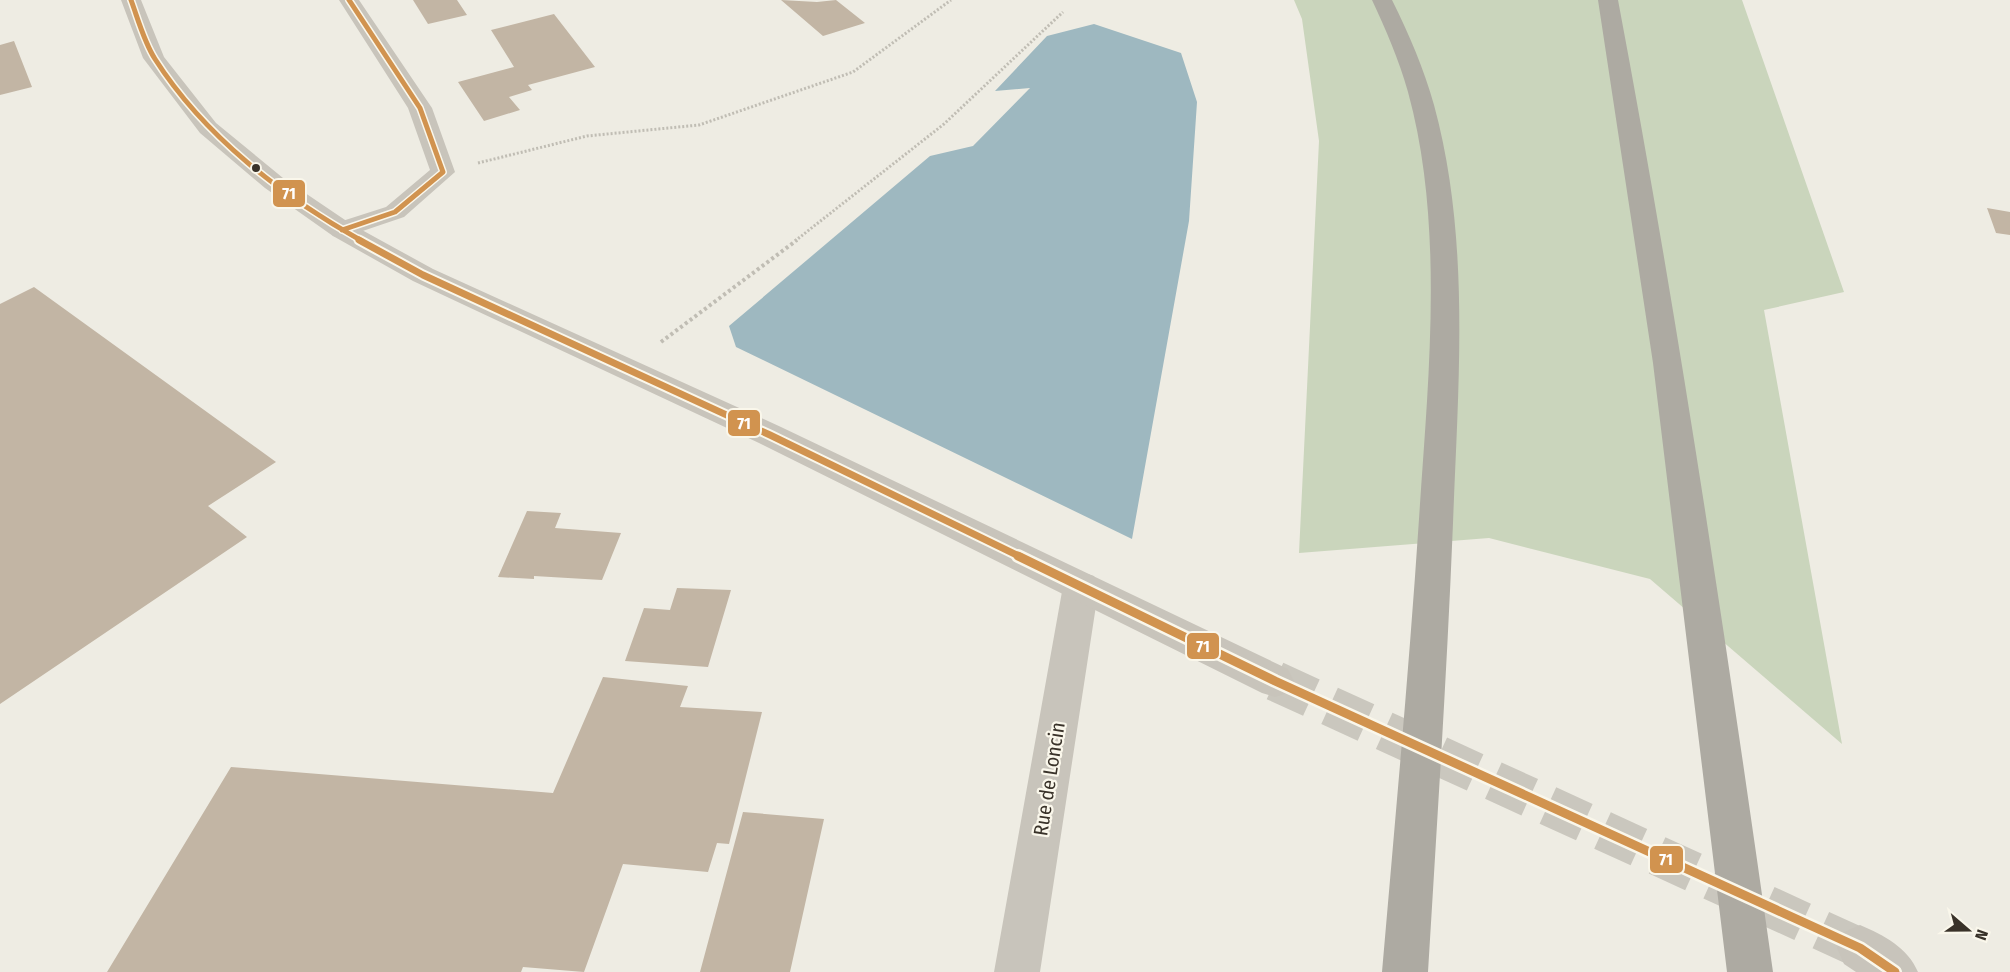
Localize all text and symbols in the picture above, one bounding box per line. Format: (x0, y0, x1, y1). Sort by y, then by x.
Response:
unlabelled marker (250, 162, 262, 174)
line badge: 71 (272, 179, 306, 208)
text: 71 (282, 184, 296, 203)
line badge: 71 (727, 409, 761, 437)
text: 71 (737, 414, 751, 433)
line badge: 71 (1186, 632, 1220, 660)
text: 71 (1196, 637, 1210, 656)
street label: Rue de Loncin (1028, 720, 1070, 838)
line badge: 71 (1649, 845, 1684, 874)
text: 71 (1659, 850, 1673, 869)
north arrow (1938, 900, 1998, 960)
text: N (1971, 927, 1992, 943)

